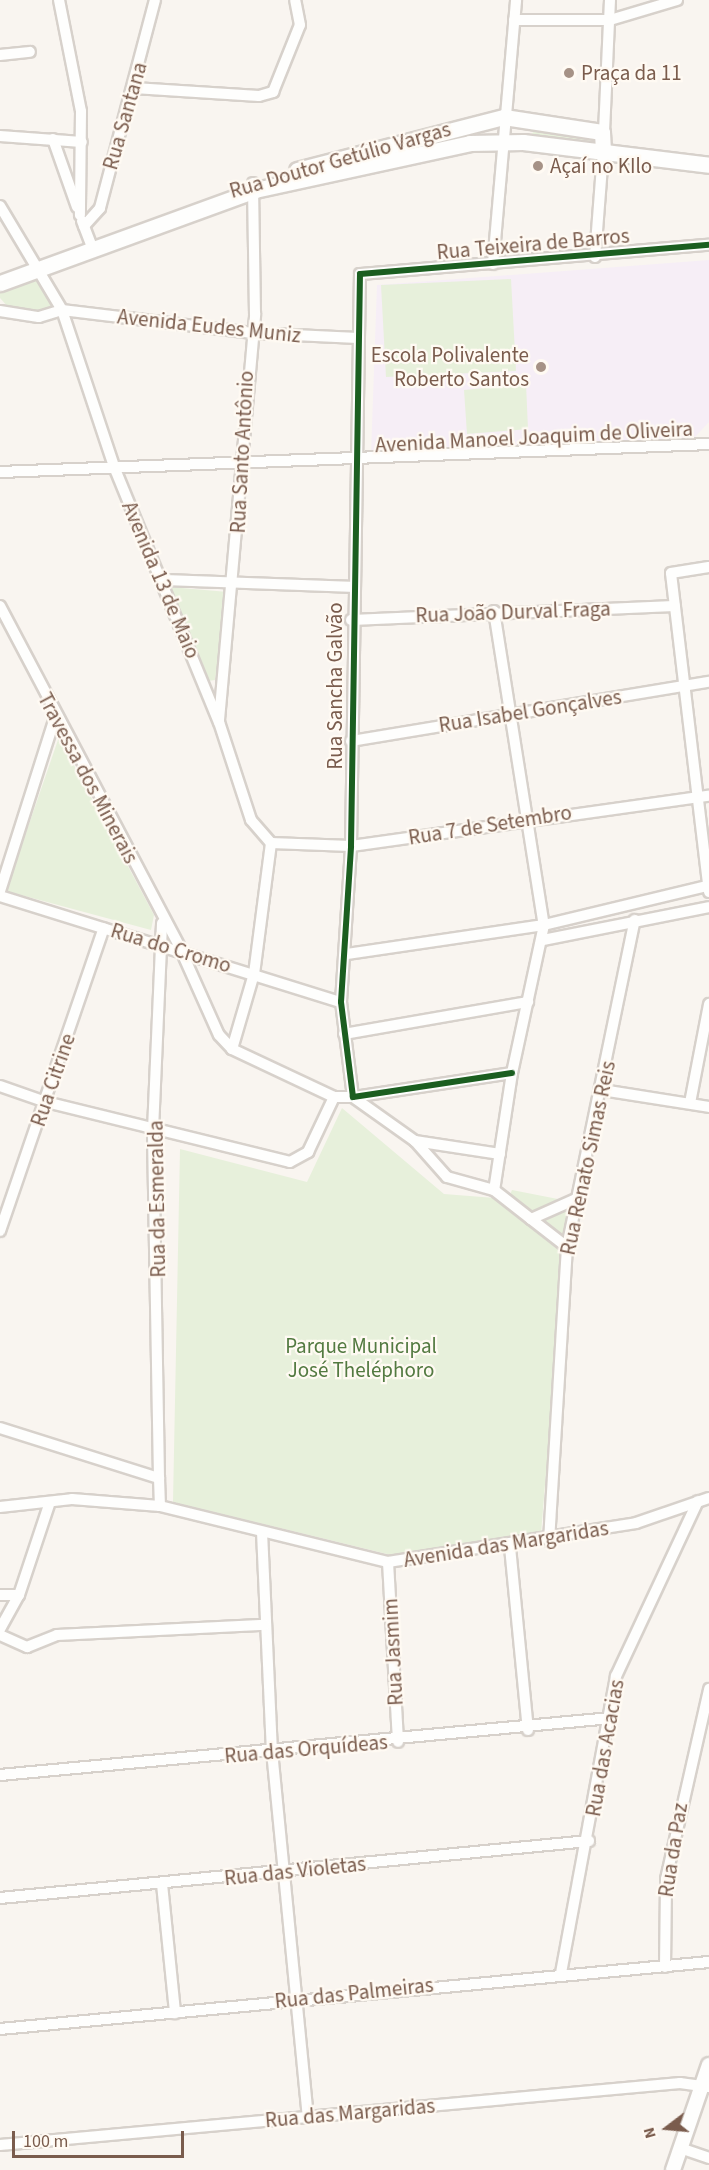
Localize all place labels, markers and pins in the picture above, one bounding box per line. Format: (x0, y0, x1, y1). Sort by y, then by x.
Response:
place label: Praça da 11 (581, 60, 682, 86)
marker: Praça da 11 (562, 66, 576, 80)
place label: Açaí no KIlo (550, 153, 652, 179)
marker: Açaí no KIlo (531, 159, 545, 173)
place label: Escola Polivalente Roberto Santos (371, 342, 529, 392)
marker: Escola Polivalente Roberto Santos (534, 360, 548, 374)

